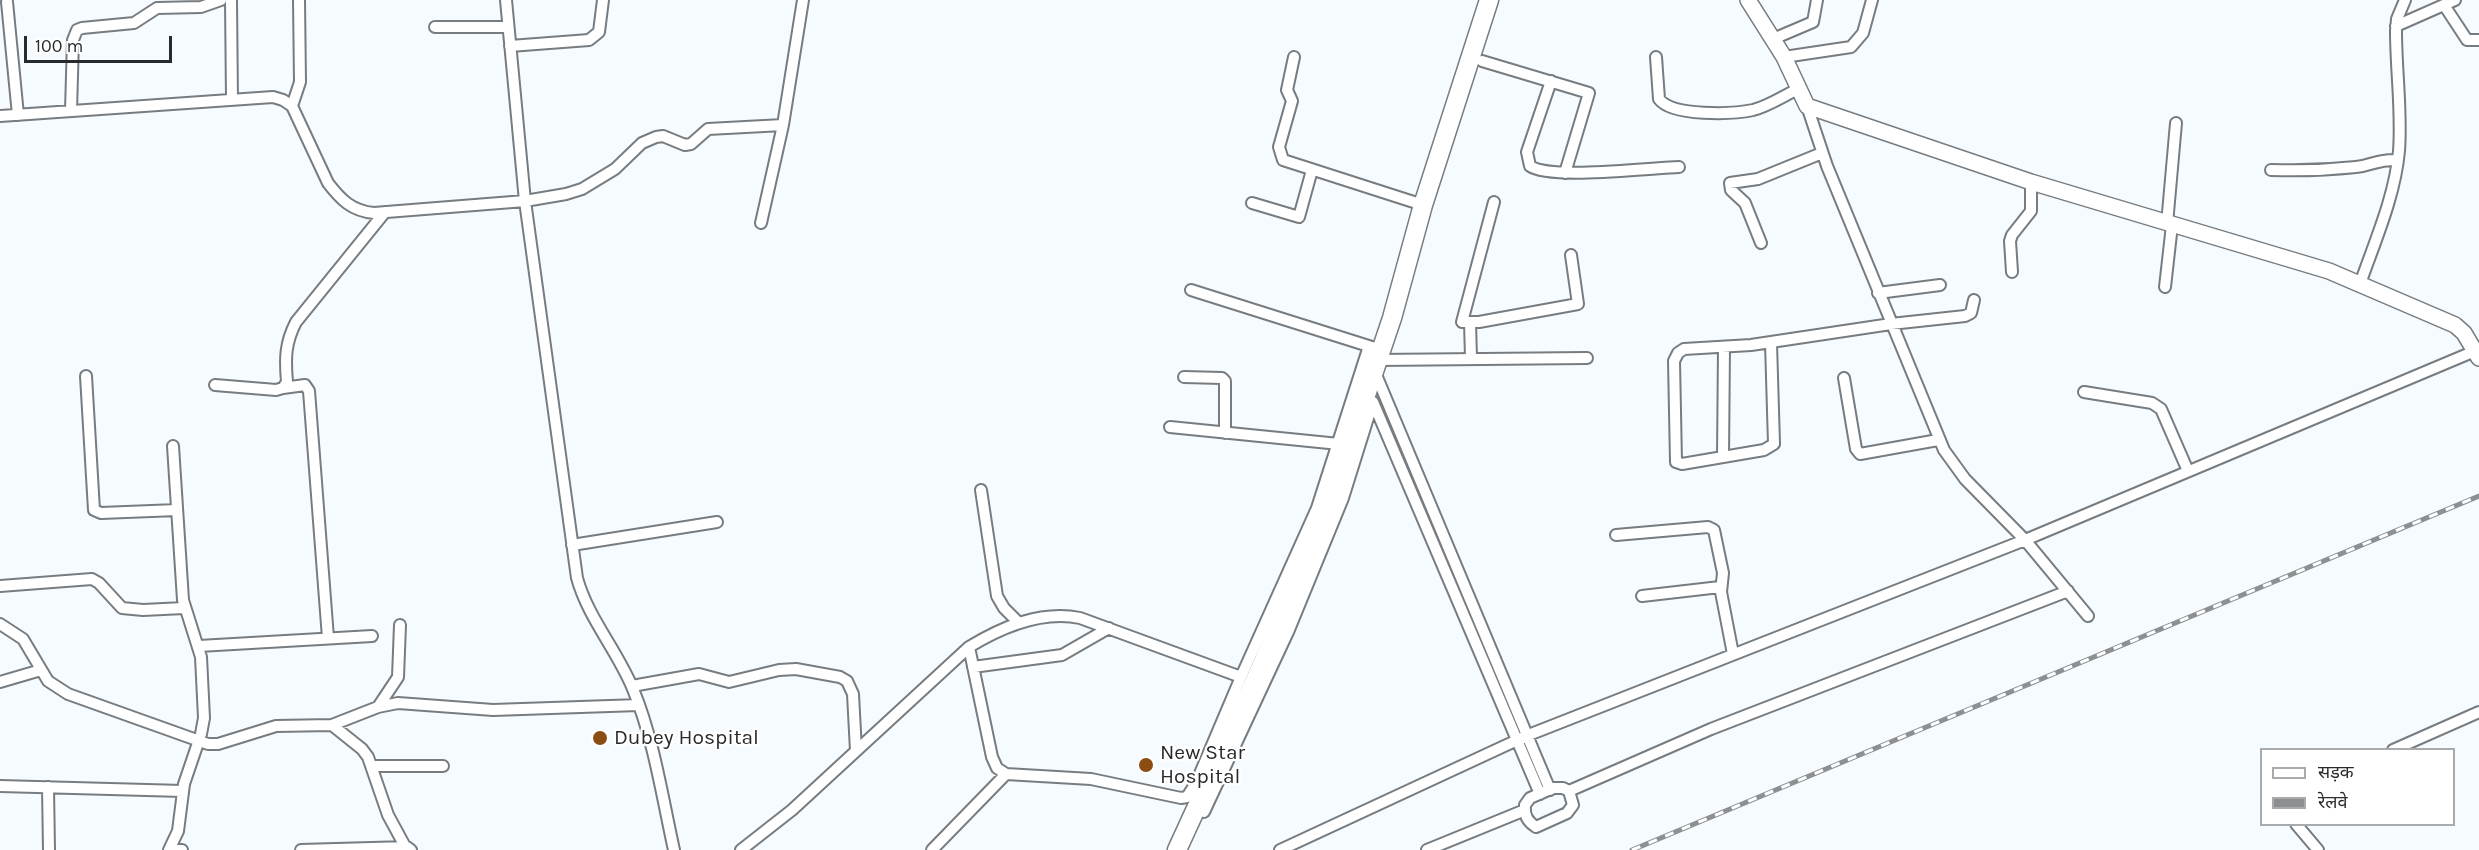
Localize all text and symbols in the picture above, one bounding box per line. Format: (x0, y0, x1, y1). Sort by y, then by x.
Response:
scale bar (27, 24, 176, 62)
text: 100 m (35, 35, 83, 57)
place label: Dubey Hospital (614, 725, 759, 751)
marker: Dubey Hospital (591, 729, 609, 747)
place label: New Star Hospital (1160, 740, 1245, 790)
legend (2260, 748, 2455, 826)
marker: New Star Hospital (1137, 756, 1155, 774)
text: सड़क (2318, 761, 2354, 783)
text: रेलवे (2318, 791, 2348, 813)

